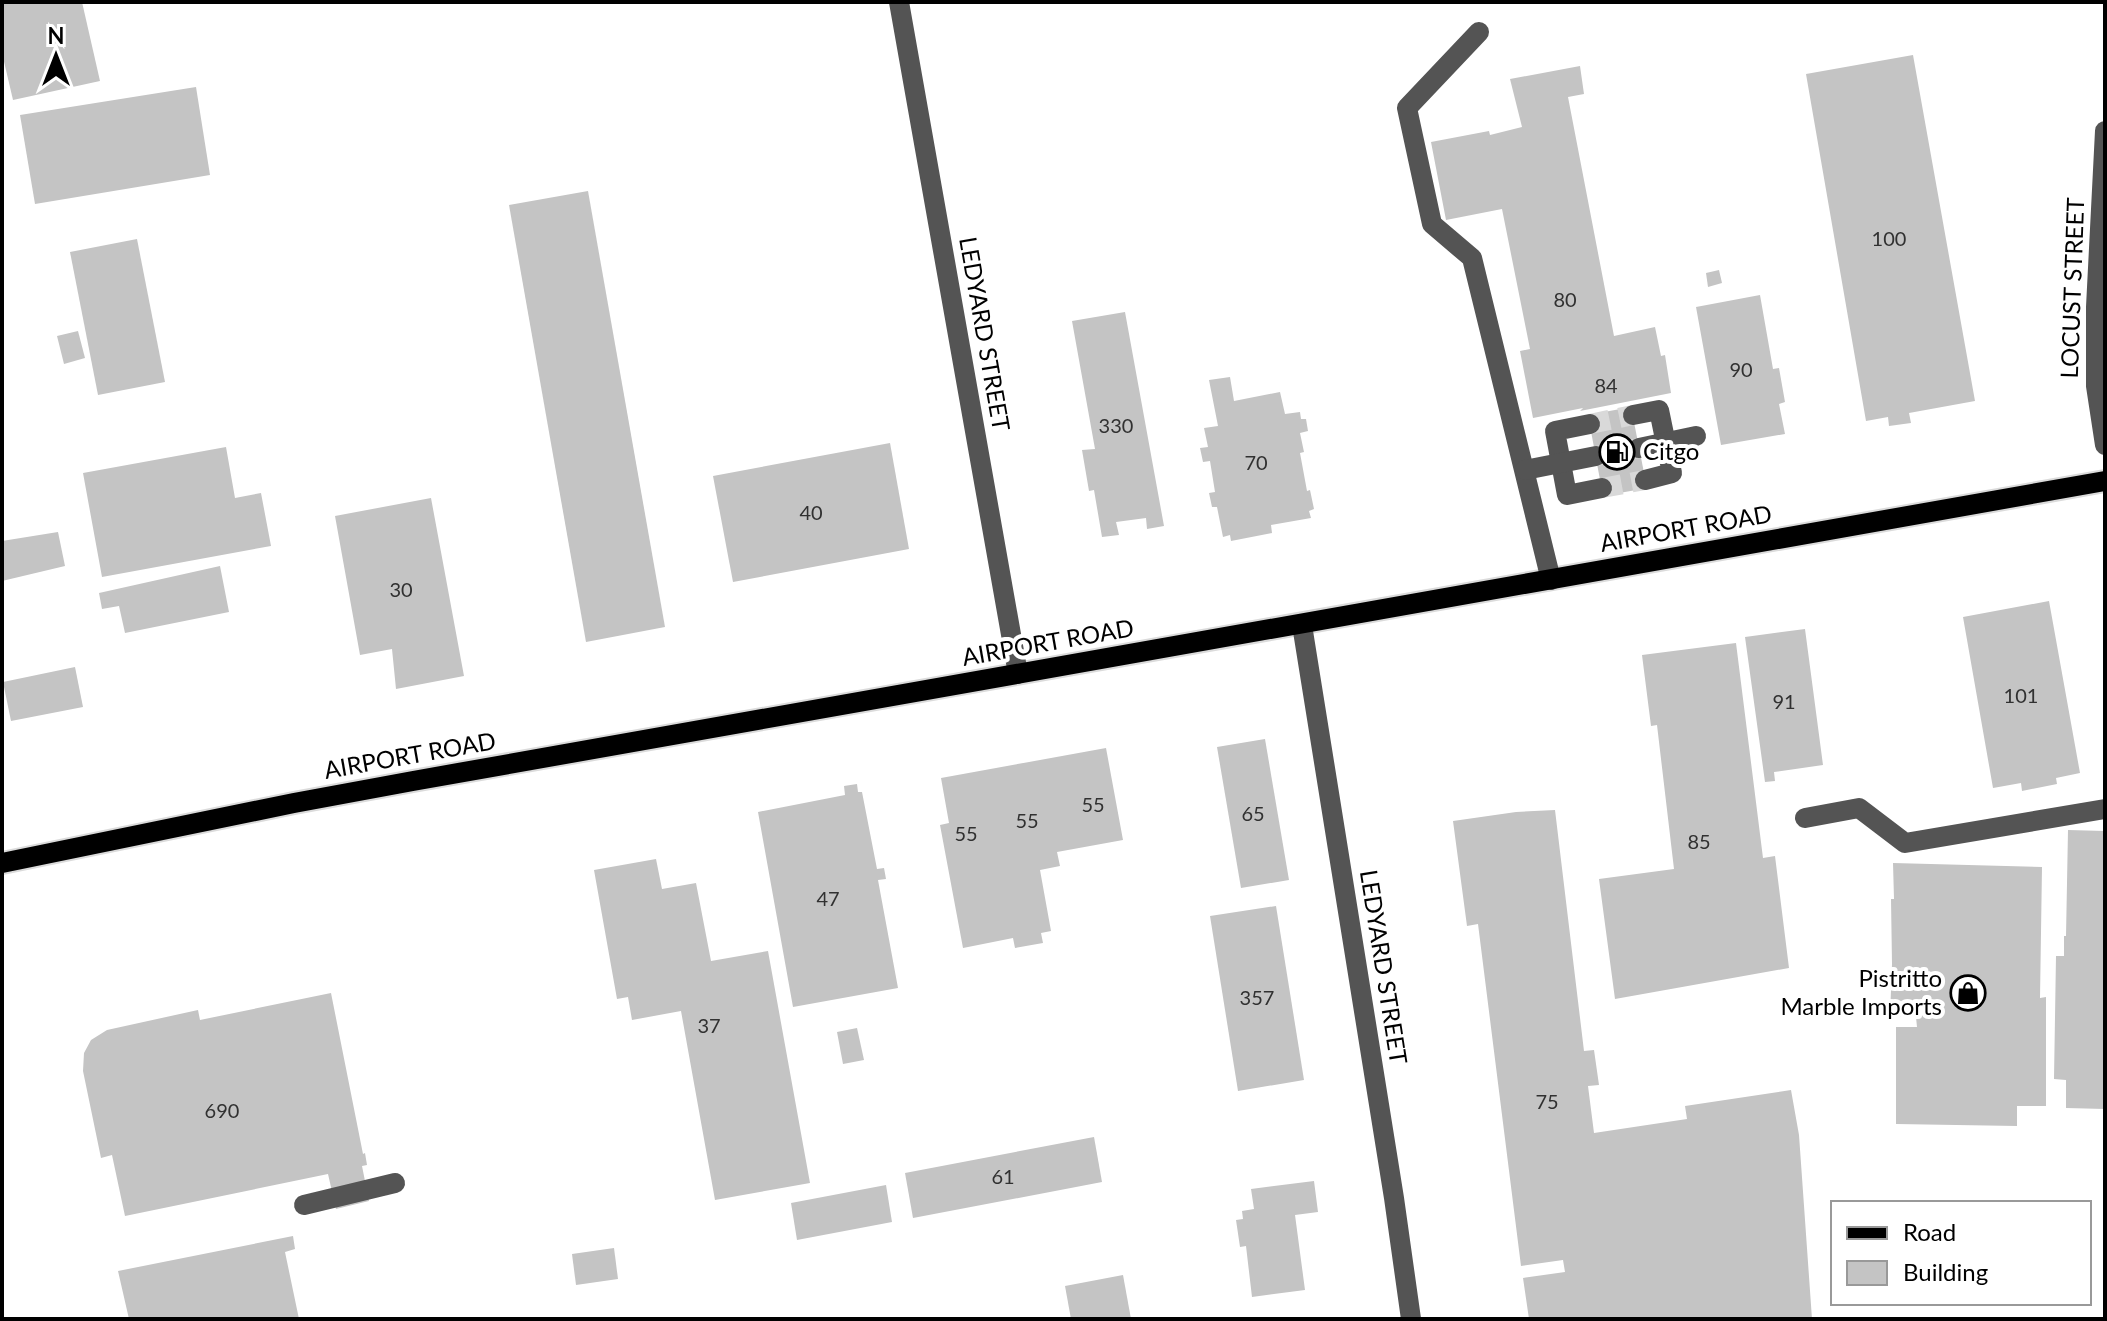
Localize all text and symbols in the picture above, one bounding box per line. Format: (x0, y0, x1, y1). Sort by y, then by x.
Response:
north arrow (16, 16, 96, 96)
text: N (48, 22, 64, 49)
street label: LOCUST STREET (2054, 197, 2089, 379)
house number: 100 (1872, 226, 1906, 250)
street label: LEDYARD STREET (954, 234, 1017, 433)
house number: 80 (1553, 287, 1577, 311)
house number: 90 (1729, 357, 1753, 381)
house number: 84 (1594, 373, 1618, 397)
house number: 330 (1099, 413, 1133, 437)
fuel station icon: Citgo (1598, 433, 1636, 471)
place label: Citgo (1643, 436, 1699, 465)
house number: 70 (1244, 450, 1268, 474)
street label: AIRPORT ROAD (1598, 498, 1774, 557)
house number: 40 (799, 500, 823, 524)
house number: 30 (389, 577, 413, 601)
street label: AIRPORT ROAD (960, 612, 1136, 671)
house number: 101 (2004, 683, 2038, 707)
house number: 91 (1772, 689, 1796, 713)
street label: AIRPORT ROAD (322, 725, 498, 784)
house number: 55 (1081, 792, 1105, 816)
house number: 65 (1241, 801, 1265, 825)
house number: 55 (1015, 808, 1039, 832)
house number: 55 (954, 821, 978, 845)
house number: 85 (1687, 829, 1711, 853)
street label: LEDYARD STREET (1355, 867, 1414, 1066)
house number: 47 (816, 886, 840, 910)
place label: Pistritto Marble Imports (1780, 963, 1942, 1020)
shop icon: Pistritto Marble Imports (1949, 974, 1987, 1012)
house number: 357 (1240, 985, 1274, 1009)
house number: 37 (697, 1013, 721, 1037)
house number: 75 (1535, 1089, 1559, 1113)
house number: 690 (205, 1098, 239, 1122)
house number: 61 (991, 1164, 1015, 1188)
legend (1831, 1201, 2091, 1305)
text: Road (1903, 1217, 1956, 1246)
text: Building (1903, 1257, 1988, 1286)

